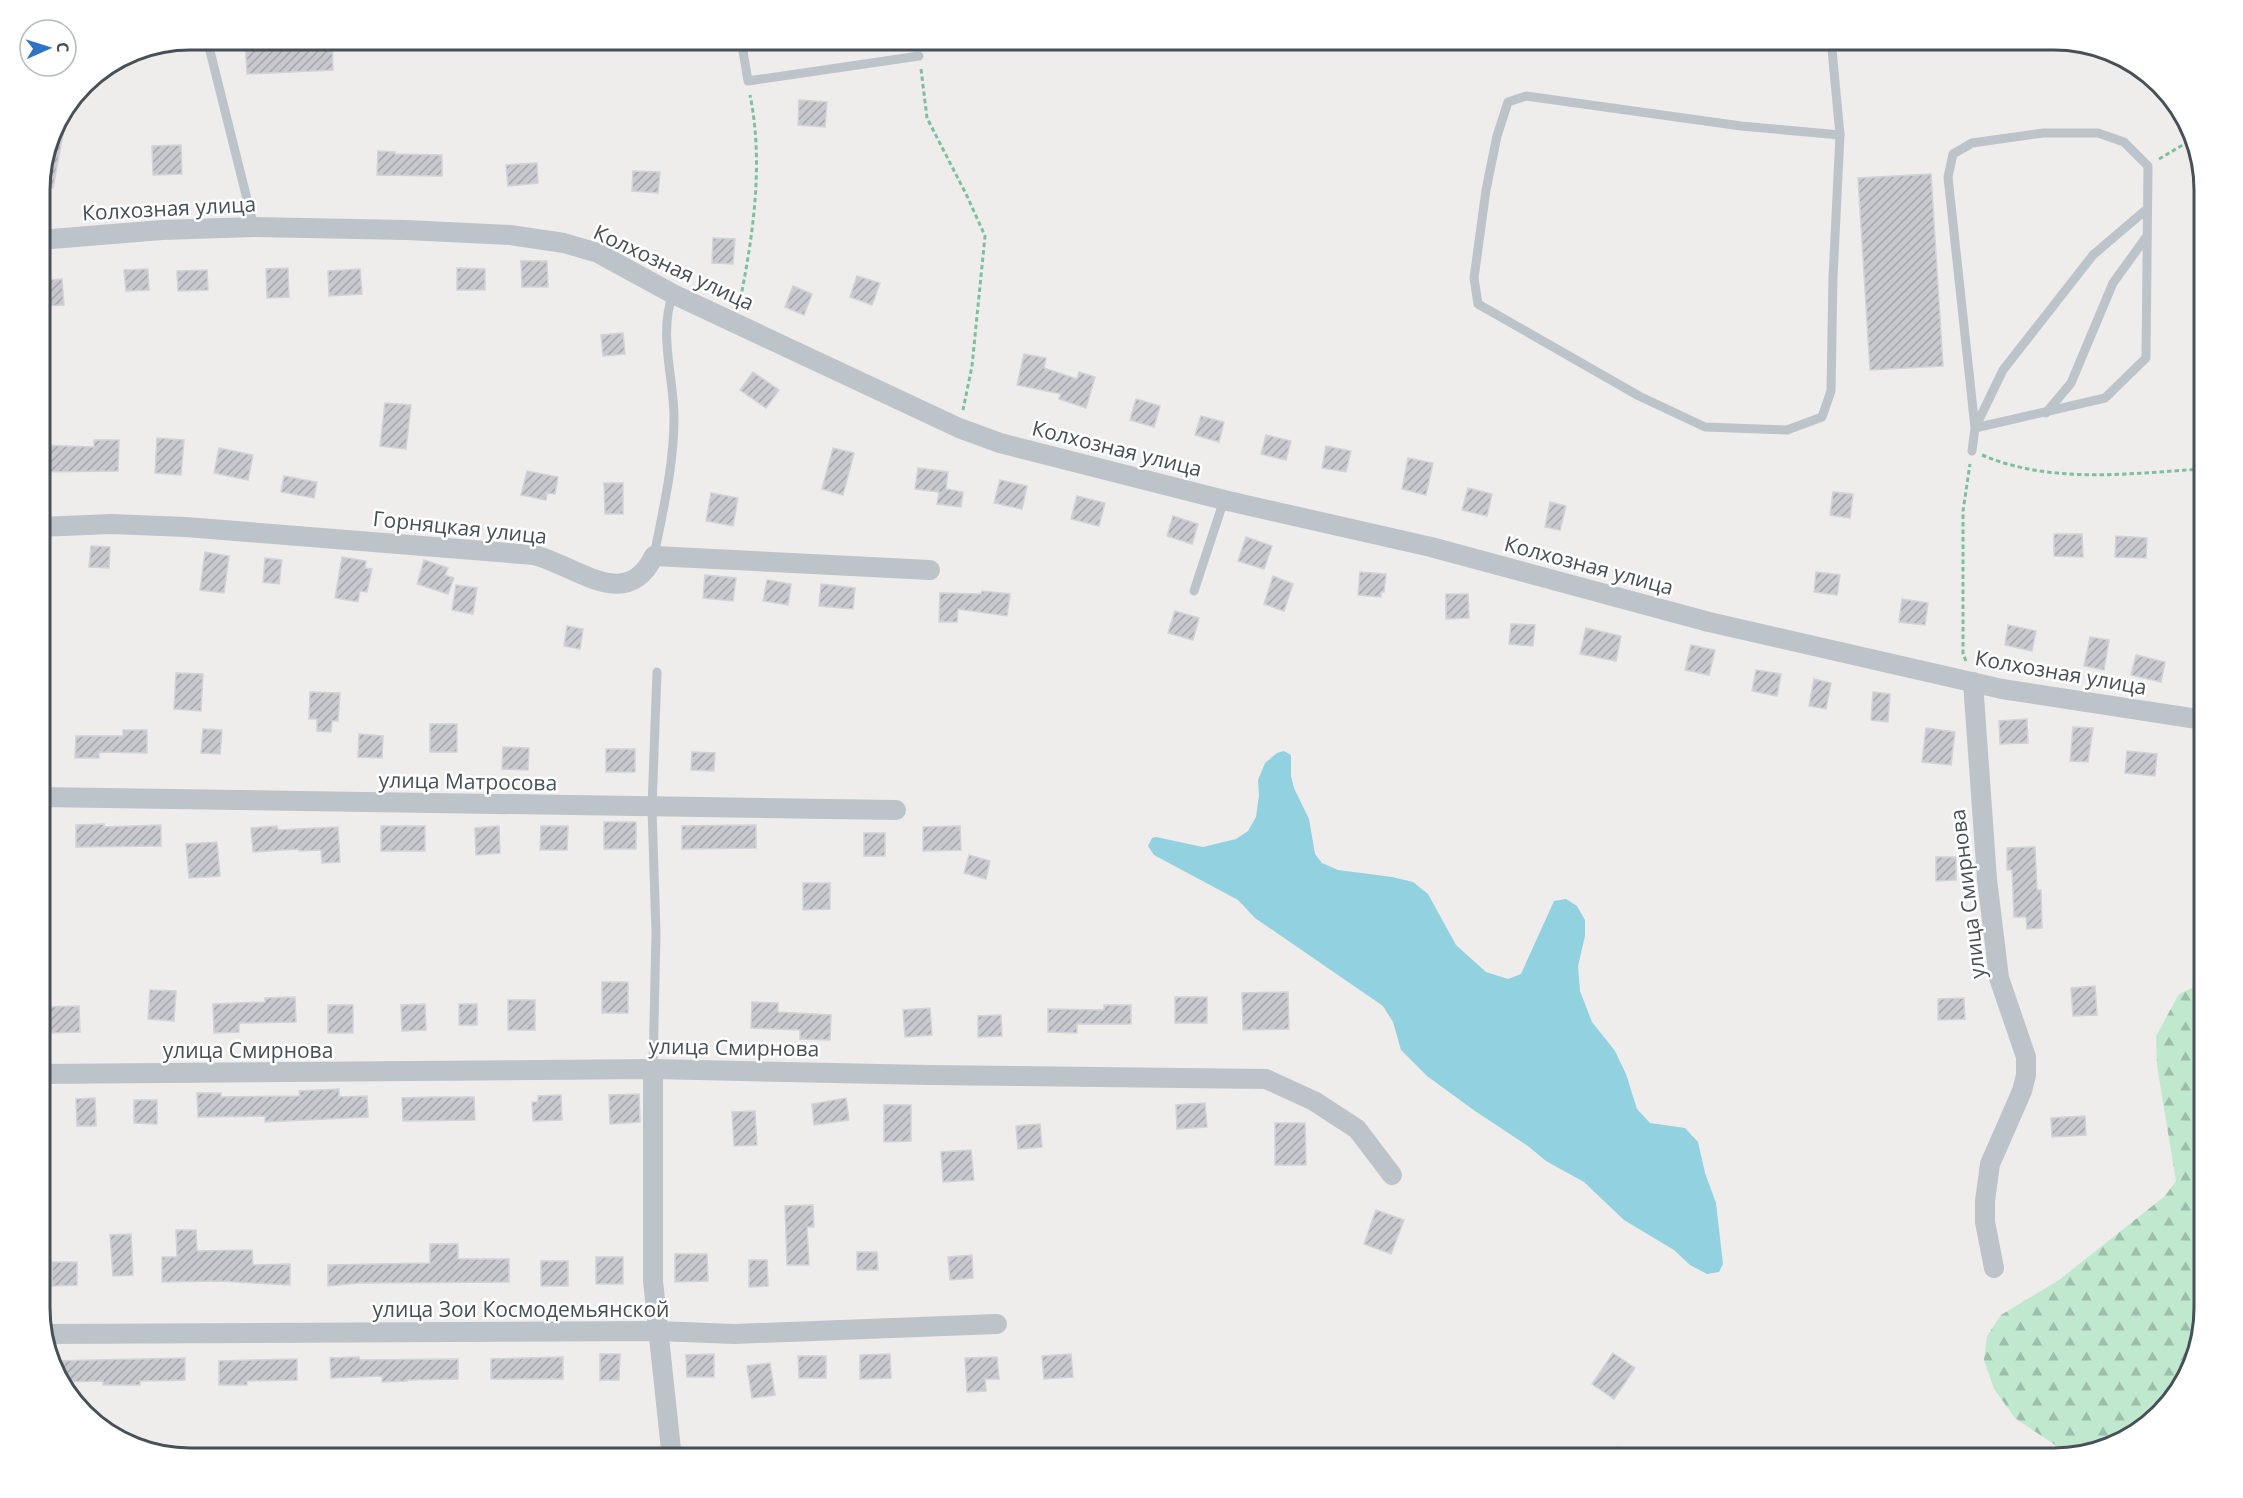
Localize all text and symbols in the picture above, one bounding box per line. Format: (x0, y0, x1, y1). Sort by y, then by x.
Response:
north arrow (18, 18, 78, 78)
text: С (52, 42, 74, 53)
street label: Колхозная улица (81, 189, 257, 227)
street label: Колхозная улица (589, 218, 759, 316)
street label: Колхозная улица (1029, 413, 1205, 483)
street label: Горняцкая улица (372, 504, 548, 550)
street label: Колхозная улица (1501, 529, 1677, 601)
street label: Колхозная улица (1973, 643, 2149, 701)
street label: улица Матросова (379, 765, 557, 797)
street label: улица Смирнова (1943, 808, 1991, 980)
street label: улица Смирнова (648, 1032, 820, 1062)
street label: улица Смирнова (163, 1036, 333, 1064)
street label: улица Зои Космодемьянской (373, 1295, 669, 1323)

